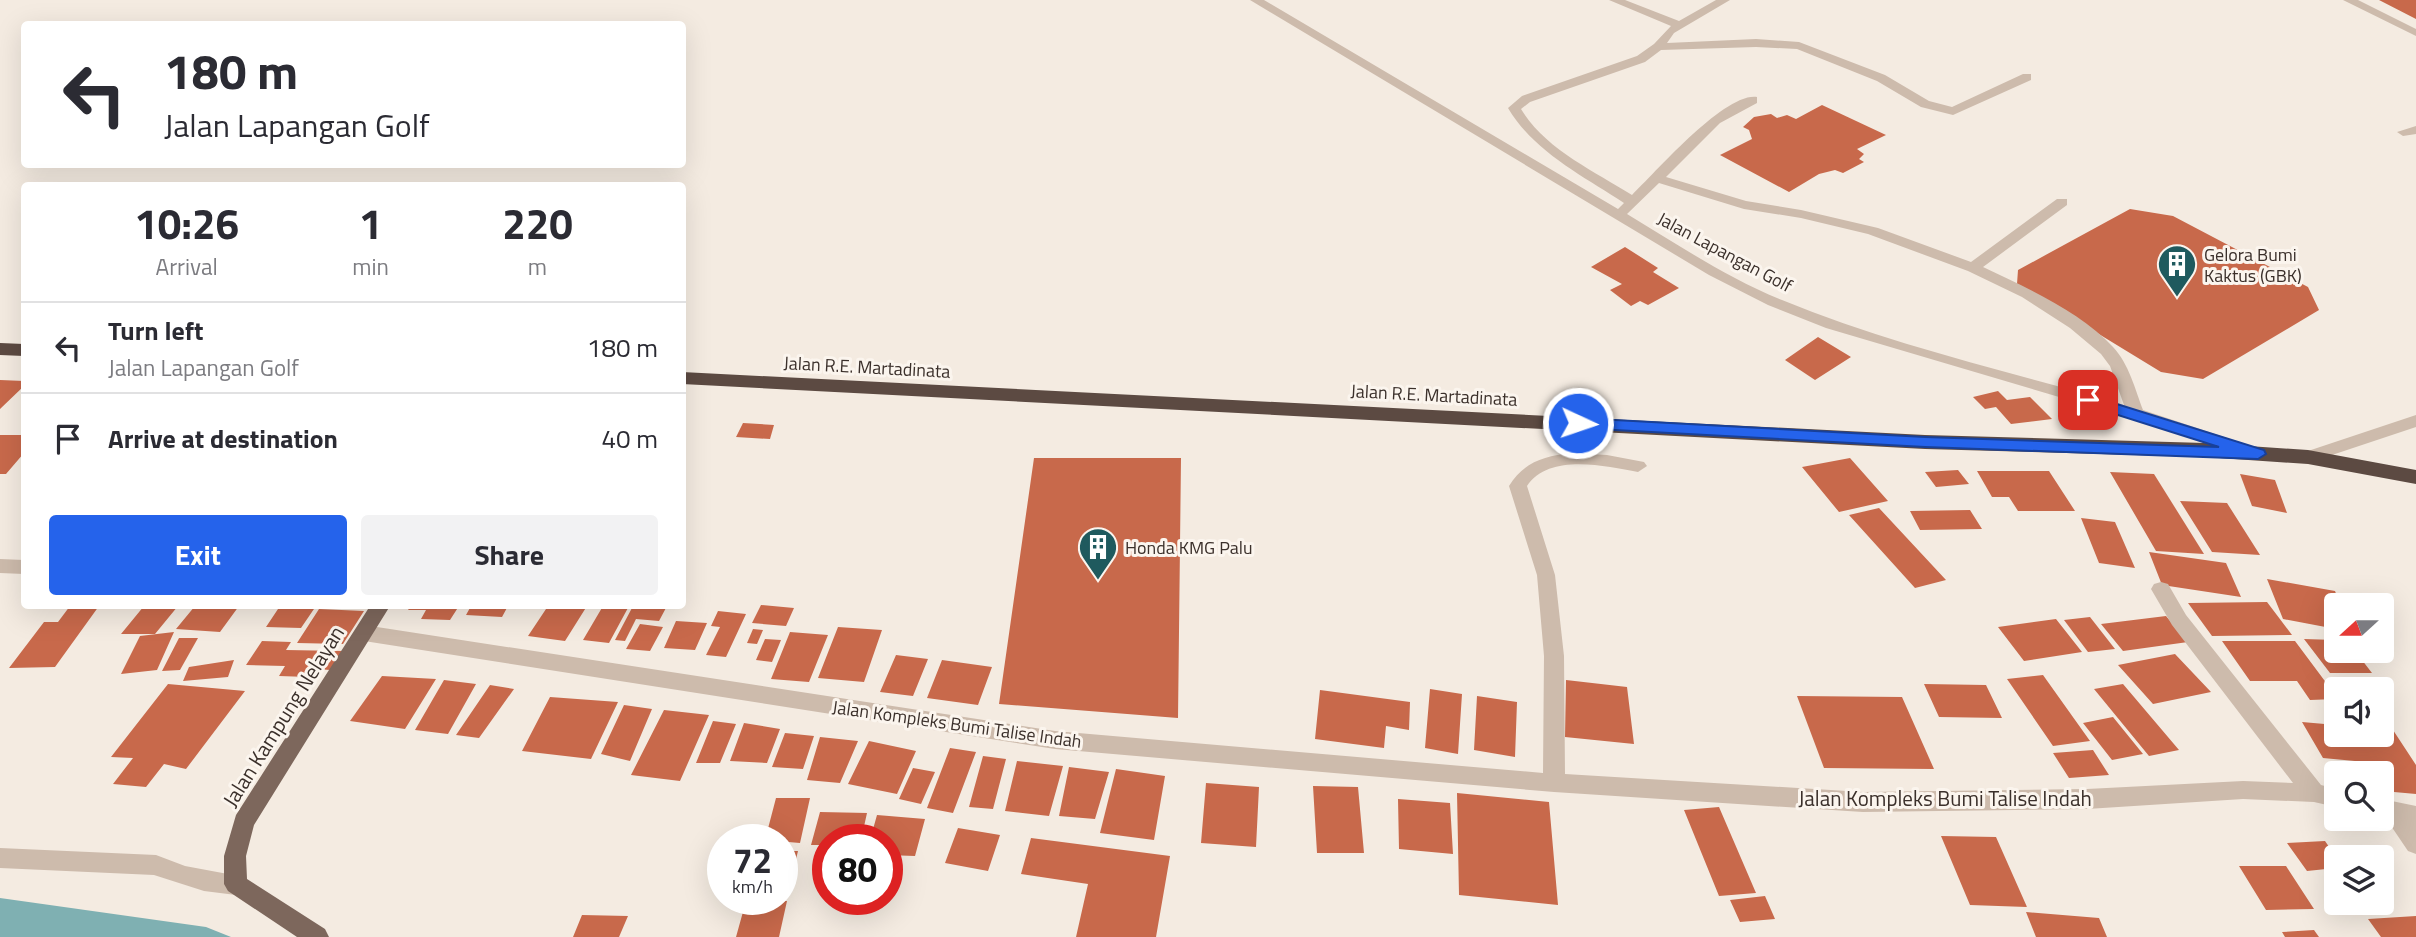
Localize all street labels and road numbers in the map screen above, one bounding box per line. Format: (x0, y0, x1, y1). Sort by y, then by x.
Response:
street label: Jalan Lapangan Golf (1653, 205, 1797, 299)
street label: Jalan R.E. Martadinata (783, 349, 951, 385)
street label: Jalan R.E. Martadinata (1350, 377, 1518, 413)
street label: Jalan Kampung Nelayan (214, 619, 352, 813)
street label: Jalan Kompleks Bumi Talise Indah (831, 693, 1083, 755)
street label: Jalan Kompleks Bumi Talise Indah (1798, 782, 2092, 814)

